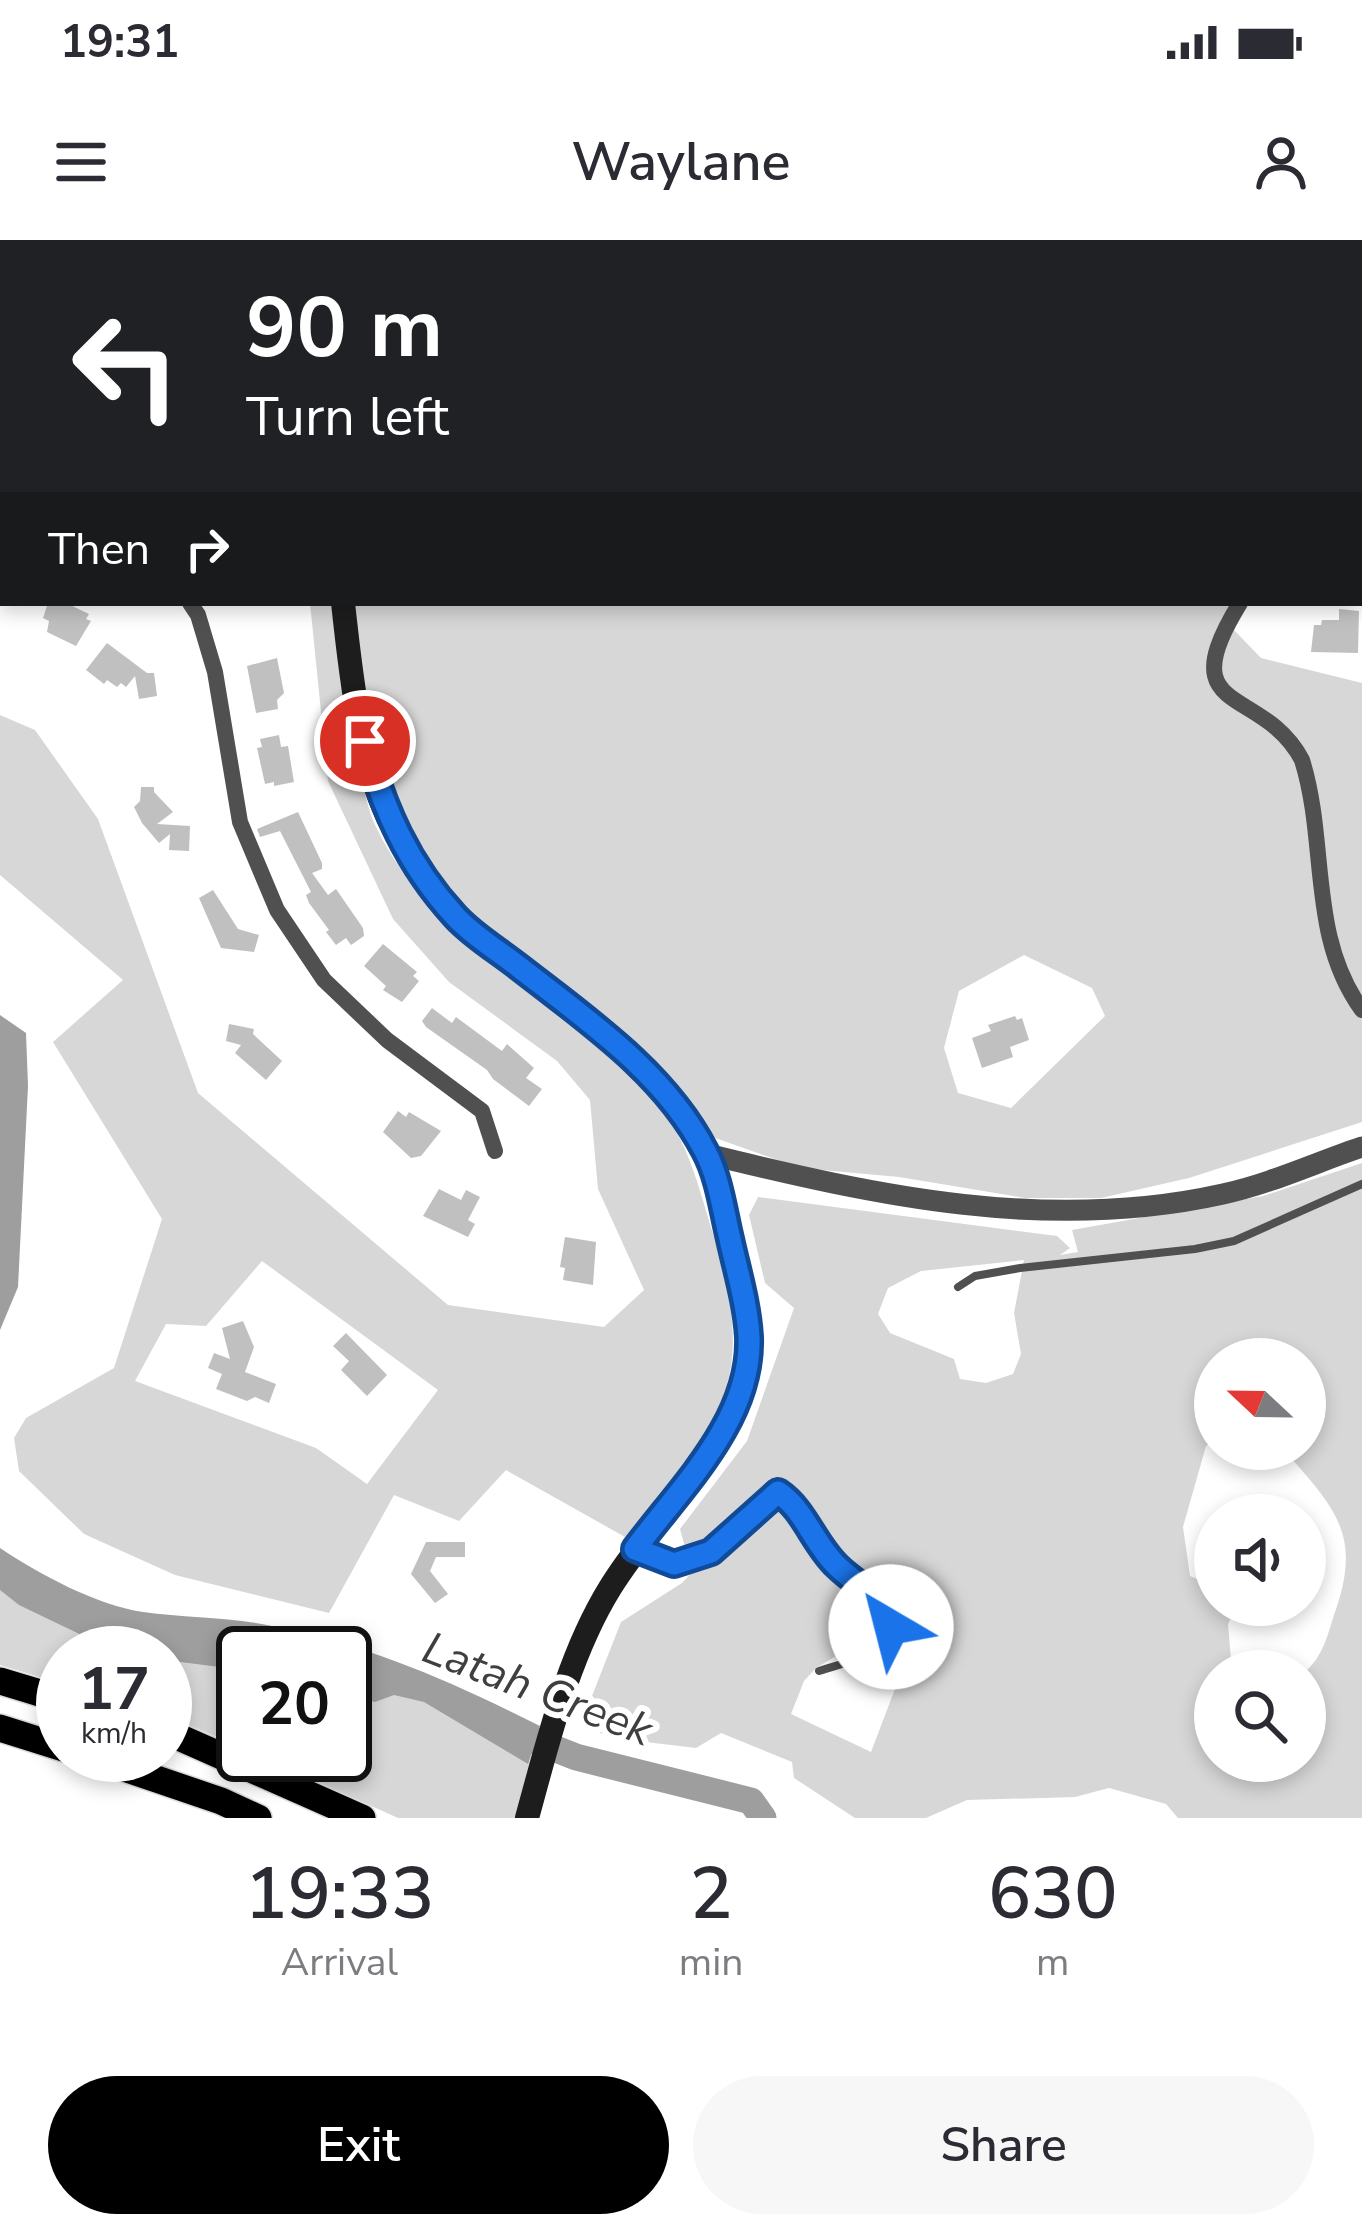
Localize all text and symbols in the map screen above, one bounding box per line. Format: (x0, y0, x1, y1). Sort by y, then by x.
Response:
text: 19:31 (60, 12, 179, 73)
text: Waylane (571, 125, 791, 199)
icon: menu (48, 129, 114, 195)
icon: person (1248, 129, 1314, 195)
text: 90 m (246, 271, 443, 386)
icon: left (48, 288, 204, 444)
text: Turn left (246, 380, 449, 454)
icon: right (174, 516, 240, 582)
text: Then (48, 519, 150, 580)
pin (314, 690, 416, 792)
icon: arrive (332, 708, 398, 774)
north arrow (1194, 1338, 1326, 1470)
map controls (1194, 1338, 1326, 1782)
button: sound (1194, 1494, 1326, 1626)
position arrow (828, 1564, 954, 1690)
water label: Latah Creek (414, 1618, 663, 1762)
speed limit sign: 20 (216, 1626, 372, 1782)
text: 17 (78, 1648, 150, 1730)
button: search (1194, 1650, 1326, 1782)
text: km/h (81, 1713, 147, 1754)
text: 19:33 (244, 1845, 434, 1943)
text: 2 (690, 1845, 733, 1943)
text: 630 (988, 1845, 1117, 1943)
text: Arrival (281, 1936, 398, 1989)
text: min (679, 1936, 743, 1989)
text: m (1036, 1936, 1069, 1989)
button: Exit (48, 2076, 669, 2214)
button: Share (693, 2076, 1314, 2214)

